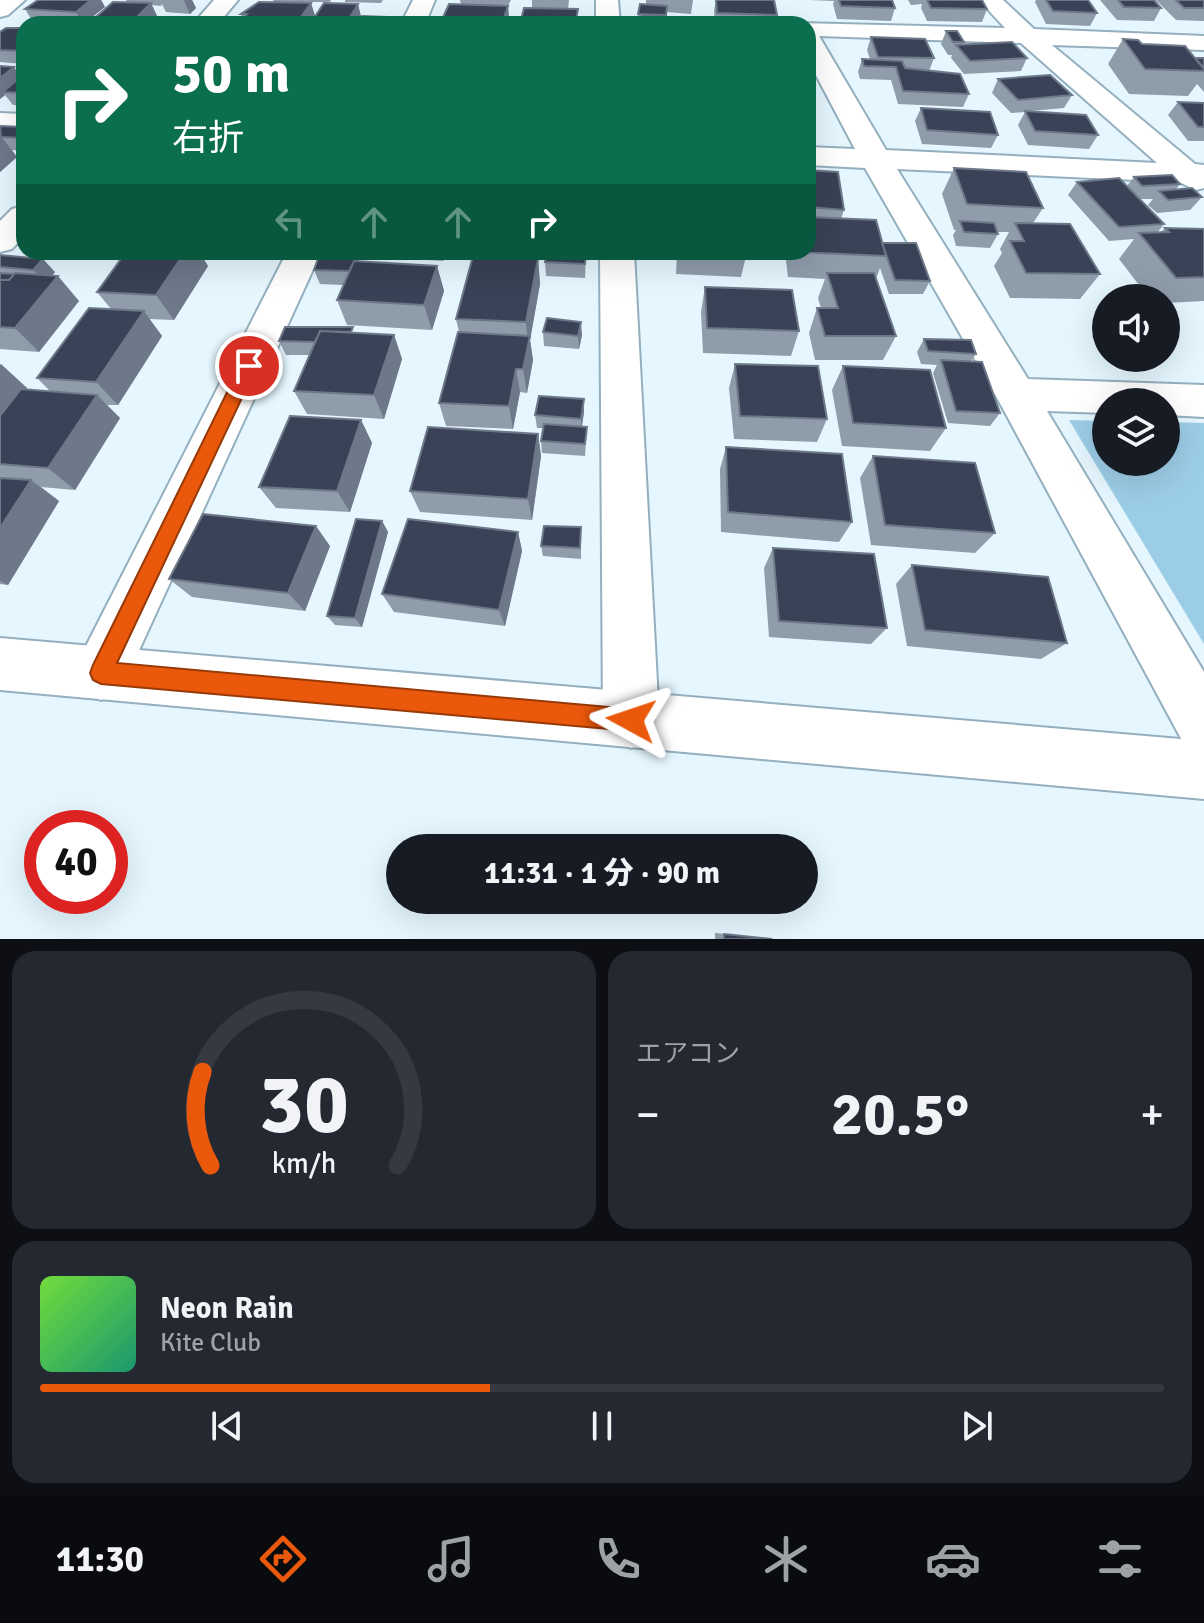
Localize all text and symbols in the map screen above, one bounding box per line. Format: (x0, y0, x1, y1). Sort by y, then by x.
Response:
text: 50 m (172, 39, 290, 108)
icon: right (40, 48, 144, 152)
text: 右折 (172, 116, 244, 161)
icon: left (268, 200, 312, 244)
icon: ahead (352, 200, 396, 244)
icon: ahead (436, 200, 480, 244)
icon: right (520, 200, 564, 244)
map controls (1092, 284, 1180, 476)
button: sound (1092, 284, 1180, 372)
pin (215, 332, 283, 400)
icon: arrive (227, 344, 271, 388)
button: layers (1092, 388, 1180, 476)
position arrow (589, 678, 673, 762)
speed limit sign: 40 (24, 810, 128, 914)
text: 11:31 · 1 分 · 90 m (484, 855, 720, 892)
text: エアコン (636, 1038, 740, 1070)
text: 30 (259, 1054, 349, 1156)
text: 20.5° (831, 1078, 969, 1152)
text: − (636, 1088, 660, 1142)
text: + (1140, 1088, 1164, 1142)
text: km/h (272, 1146, 336, 1181)
text: Neon Rain (160, 1290, 294, 1327)
text: Kite Club (160, 1327, 261, 1359)
icon: previous (205, 1404, 249, 1448)
icon: pause (580, 1404, 624, 1448)
icon: next (955, 1404, 999, 1448)
icon: directions (255, 1531, 311, 1587)
icon: music (423, 1531, 479, 1587)
icon: phone (590, 1531, 646, 1587)
icon: climate (758, 1531, 814, 1587)
icon: car (925, 1531, 981, 1587)
icon: filters (1092, 1531, 1148, 1587)
text: 11:30 (56, 1537, 144, 1582)

